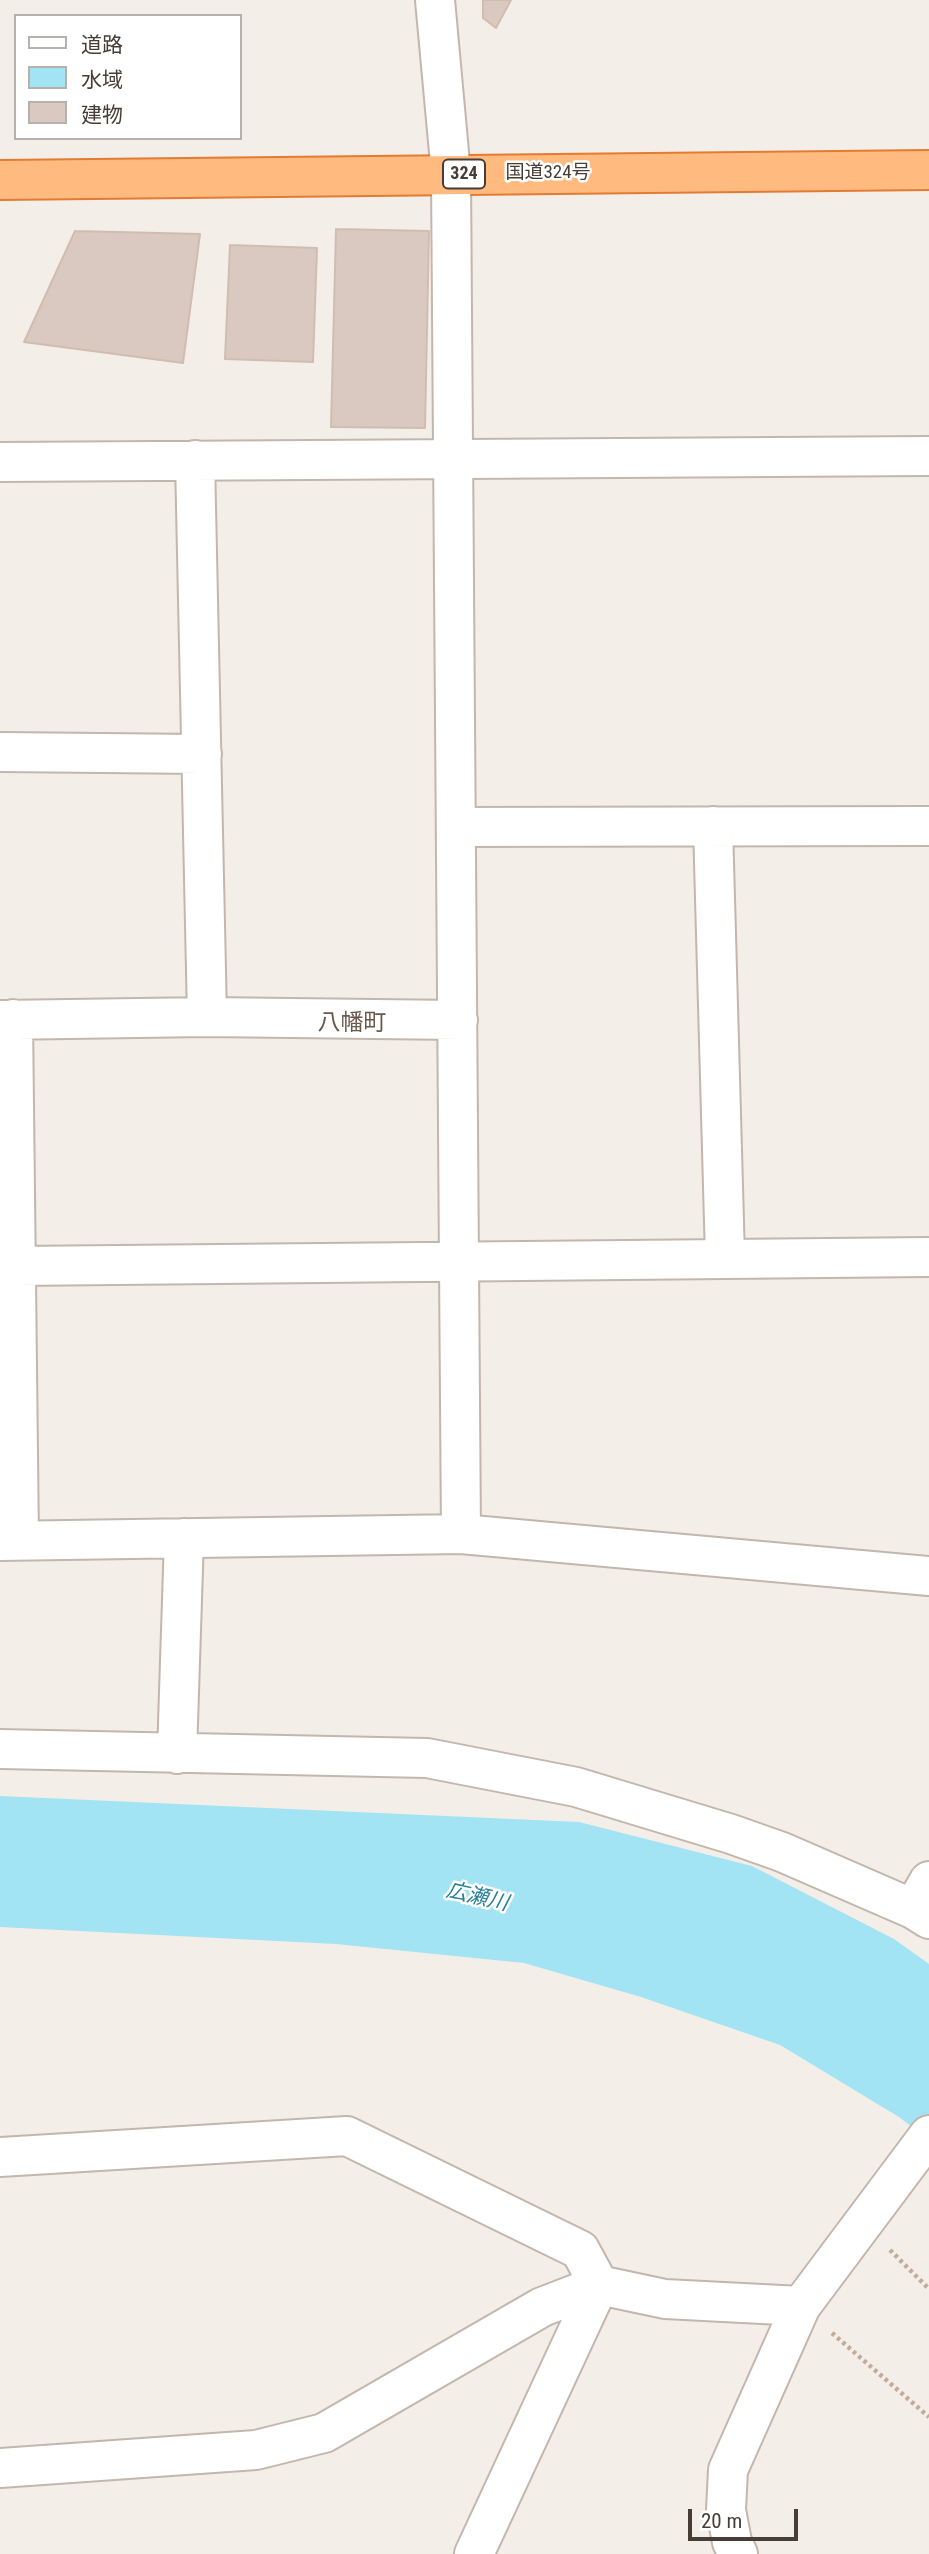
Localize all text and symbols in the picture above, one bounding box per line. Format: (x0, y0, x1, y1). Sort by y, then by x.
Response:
legend (14, 14, 242, 140)
text: 道路 (81, 33, 123, 57)
text: 水域 (81, 68, 123, 92)
text: 建物 (81, 103, 123, 127)
road number: 324 (443, 160, 485, 188)
street label: 国道324号 (505, 162, 591, 184)
district label: 八幡町 (318, 1010, 386, 1038)
water label: 広瀬川 (443, 1879, 511, 1917)
scale bar (691, 2494, 801, 2538)
text: 20 m (701, 2509, 742, 2533)

